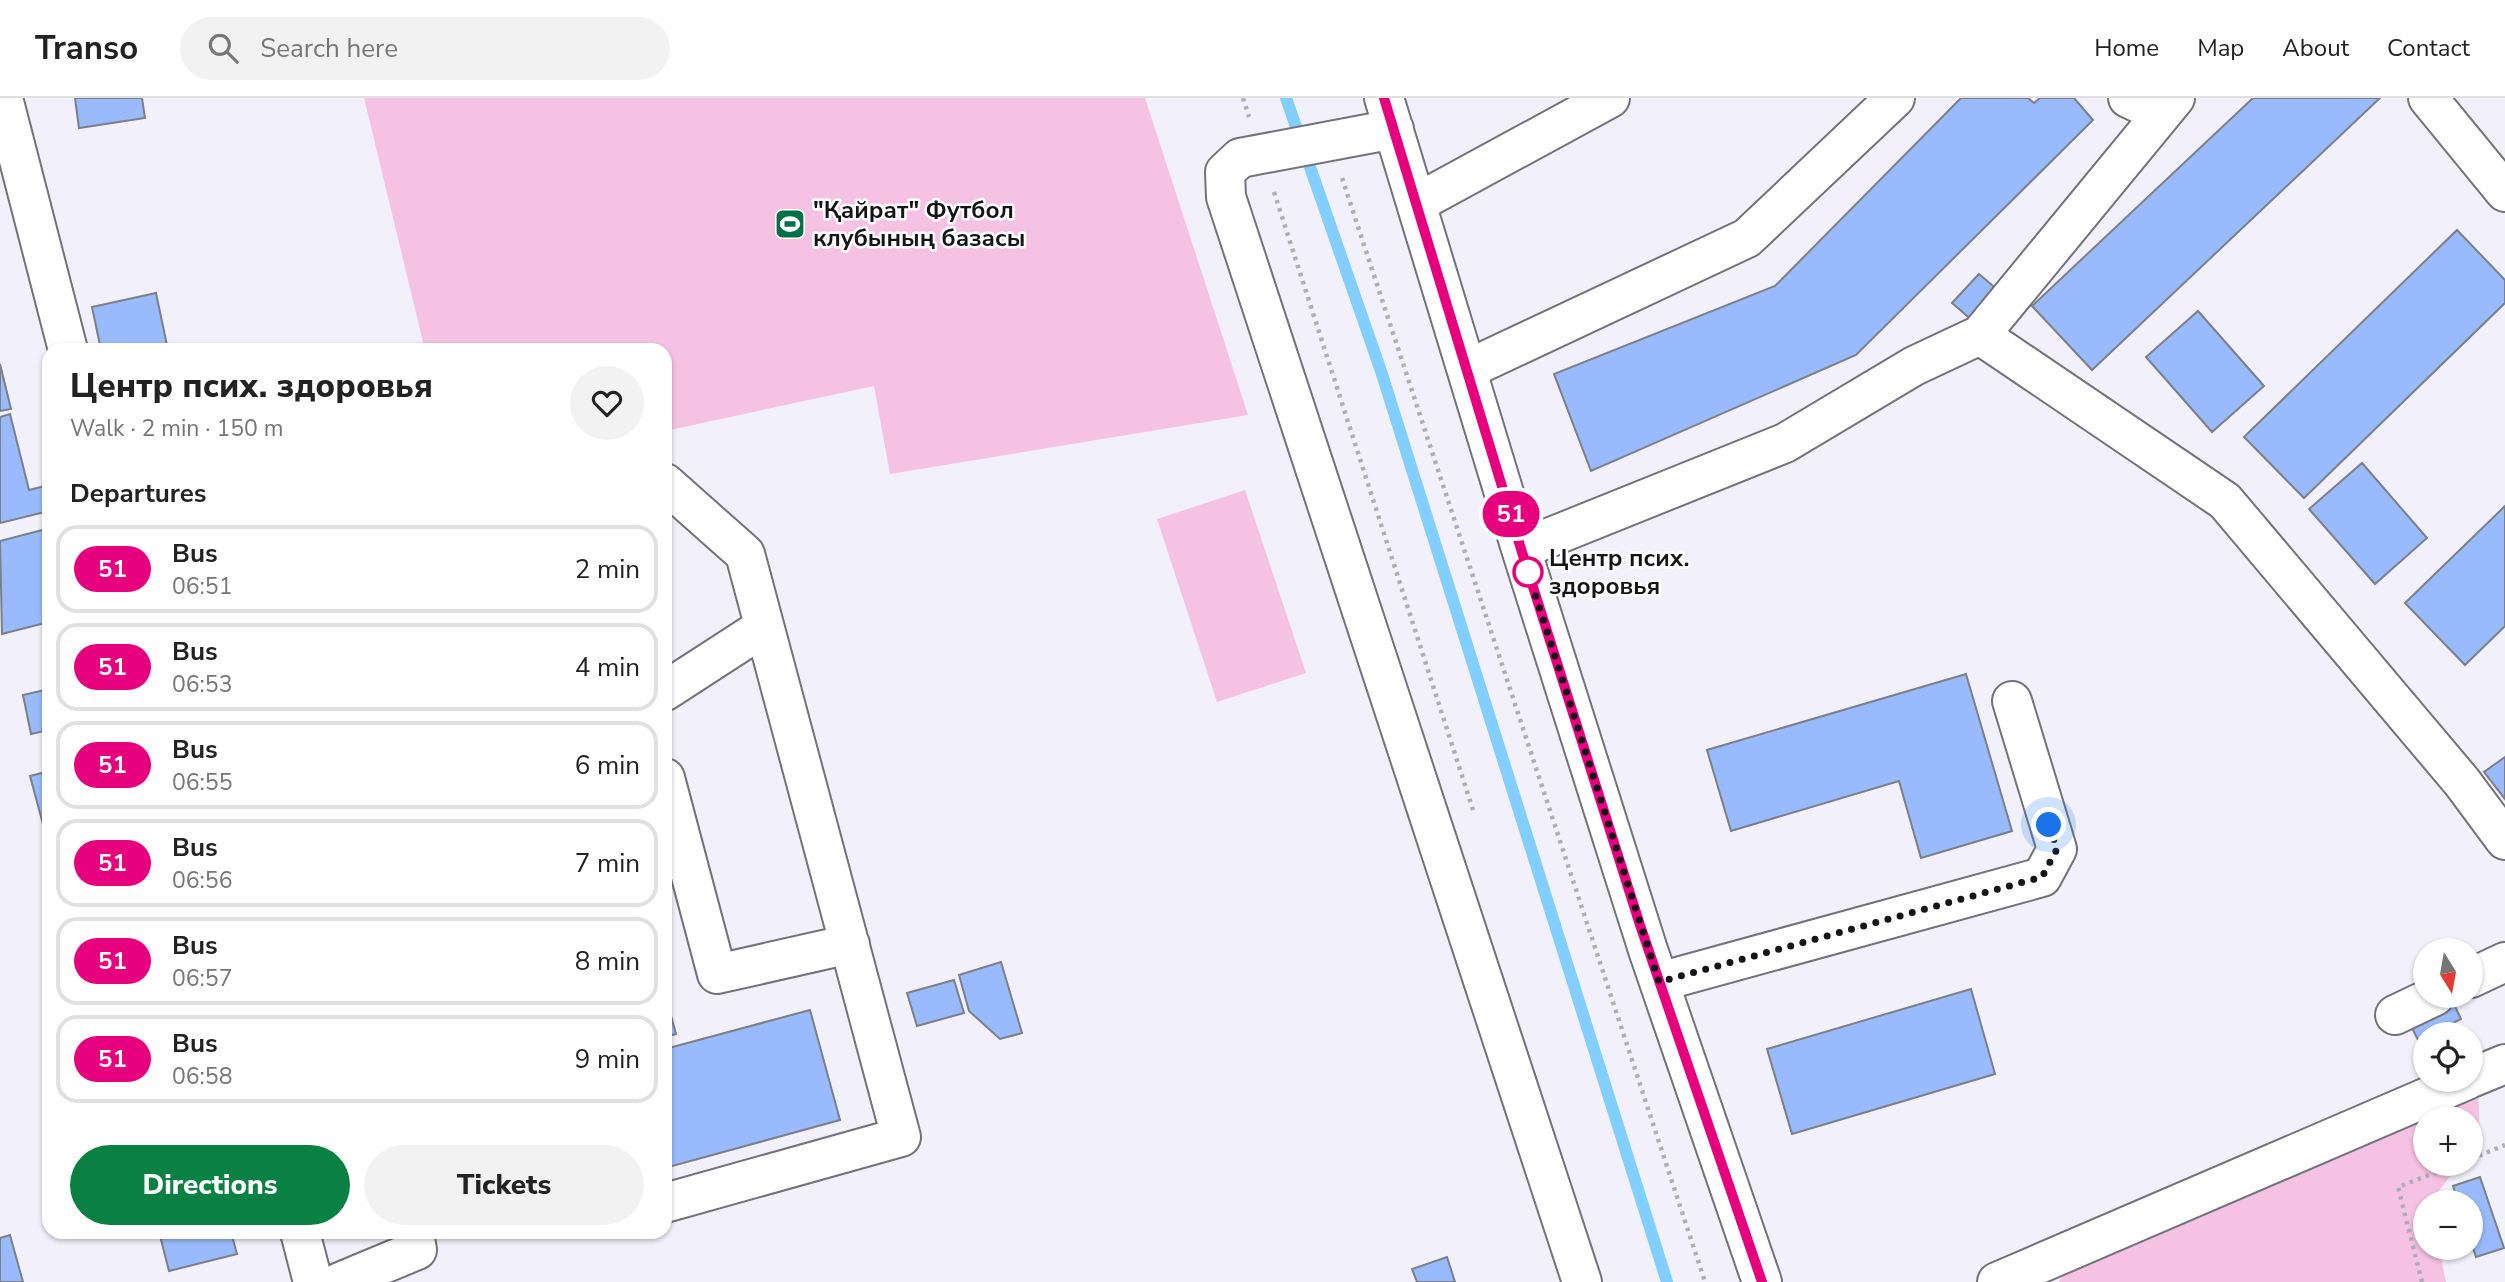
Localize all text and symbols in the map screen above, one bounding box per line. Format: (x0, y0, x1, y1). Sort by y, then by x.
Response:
search box (180, 17, 670, 80)
text: Transo (35, 26, 138, 71)
icon: search (204, 29, 242, 67)
text: Search here (260, 31, 398, 66)
text: Home (2094, 32, 2159, 64)
text: Map (2197, 32, 2244, 64)
text: About (2282, 32, 2349, 64)
text: Contact (2387, 32, 2470, 64)
place label: "Қайрат" Футбол клубының базасы (813, 194, 1025, 254)
sports icon: "Қайрат" Футбол клубының базасы (773, 207, 807, 241)
text: Центр псих. здоровья (70, 364, 433, 409)
button: heart (570, 366, 644, 440)
text: Walk · 2 min · 150 m (70, 413, 283, 444)
text: Departures (70, 476, 206, 511)
line badge: 51 (1480, 491, 1542, 537)
text: 51 (1497, 498, 1525, 530)
text: Bus (172, 536, 218, 571)
place label: Центр псих. здоровья (1549, 542, 1689, 602)
text: 2 min (575, 552, 640, 587)
text: 51 (98, 553, 127, 585)
marker: Центр псих. здоровья (1513, 557, 1543, 587)
text: 06:51 (172, 571, 232, 602)
text: Bus (172, 634, 218, 669)
text: 4 min (575, 650, 640, 685)
text: 51 (98, 651, 127, 683)
text: 06:53 (172, 669, 232, 700)
text: Bus (172, 732, 218, 767)
text: 6 min (575, 748, 640, 783)
text: 51 (98, 749, 127, 781)
text: 06:55 (172, 767, 232, 798)
your location (2031, 807, 2066, 842)
text: Bus (172, 830, 218, 865)
text: 7 min (575, 846, 640, 881)
text: 51 (98, 847, 127, 879)
text: 06:56 (172, 865, 232, 896)
text: Bus (172, 928, 218, 963)
north arrow (2413, 938, 2483, 1008)
map controls (2413, 938, 2483, 1260)
text: 8 min (575, 944, 640, 979)
text: 51 (98, 945, 127, 977)
text: 06:57 (172, 963, 232, 994)
button: locate (2413, 1022, 2483, 1092)
text: Bus (172, 1026, 218, 1061)
text: 9 min (575, 1042, 640, 1077)
text: 51 (98, 1043, 127, 1075)
text: 06:58 (172, 1061, 232, 1092)
button: + (2413, 1106, 2483, 1176)
button: Directions (70, 1145, 350, 1225)
button: Tickets (364, 1145, 644, 1225)
button: − (2413, 1190, 2483, 1260)

